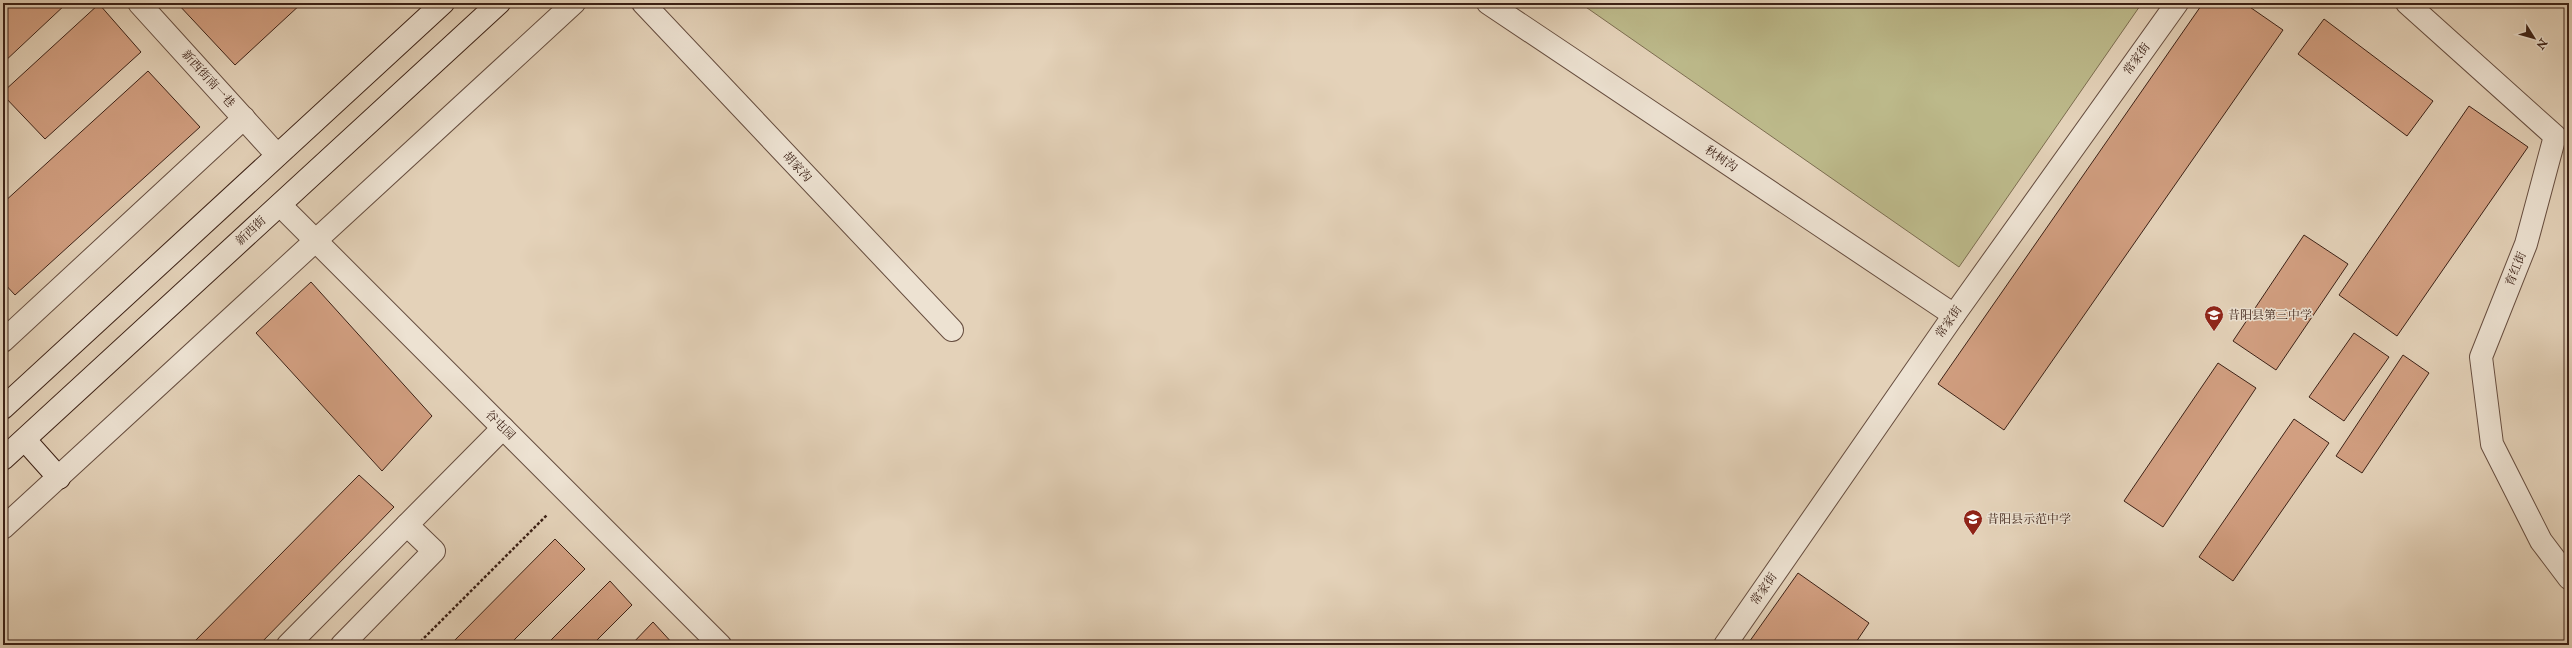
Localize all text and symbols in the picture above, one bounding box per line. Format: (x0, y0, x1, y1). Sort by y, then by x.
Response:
north arrow (2514, 18, 2554, 58)
text: N (2533, 35, 2550, 52)
street label: 常家街 (2120, 39, 2154, 78)
street label: 新西街南一巷 (178, 47, 238, 111)
street label: 秋树沟 (1702, 143, 1740, 175)
street label: 胡家沟 (779, 149, 815, 185)
street label: 新西街 (233, 213, 270, 249)
street label: 育红街 (2502, 249, 2530, 289)
street label: 常家街 (1933, 302, 1966, 341)
school or university icon: 昔阳县第三中学 (2203, 304, 2225, 332)
place label: 昔阳县第三中学 (2228, 308, 2312, 323)
street label: 谷屯园 (482, 407, 518, 443)
school or university icon: 昔阳县示范中学 (1962, 508, 1984, 536)
place label: 昔阳县示范中学 (1987, 512, 2071, 527)
street label: 常家街 (1748, 569, 1781, 608)

